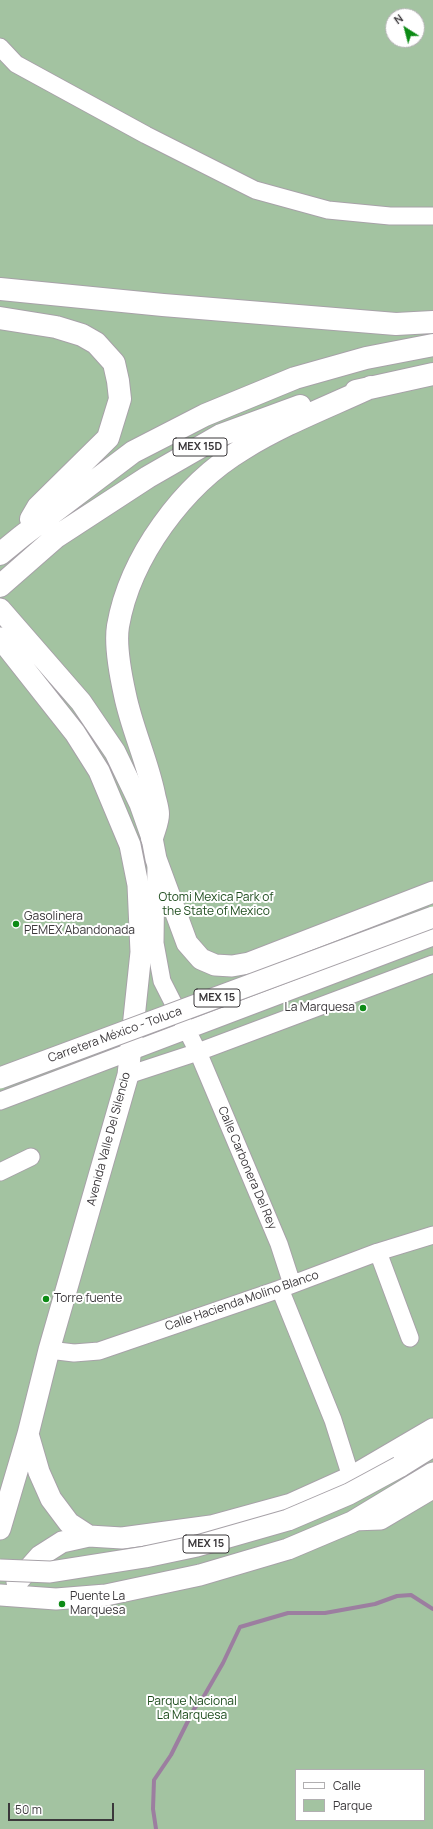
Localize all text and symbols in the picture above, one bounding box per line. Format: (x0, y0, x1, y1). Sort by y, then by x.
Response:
north arrow (385, 8, 425, 48)
text: N (391, 10, 406, 27)
road number: MEX 15D (173, 438, 227, 456)
park label: Otomi Mexica Park of the State of Mexico (158, 891, 274, 919)
place label: Gasolinera PEMEX Abandonada (24, 910, 135, 938)
marker: Gasolinera PEMEX Abandonada (11, 919, 21, 929)
road number: MEX 15 (194, 989, 240, 1007)
place label: La Marquesa (285, 1001, 355, 1015)
marker: La Marquesa (358, 1003, 368, 1013)
street label: Carretera México - Toluca (46, 1004, 184, 1066)
street label: Avenida Valle Del Silencio (84, 1071, 134, 1207)
street label: Calle Carbonera Del Rey (215, 1104, 279, 1232)
street label: Calle Hacienda Molino Blanco (163, 1268, 321, 1334)
place label: Torre fuente (54, 1292, 122, 1306)
marker: Torre fuente (41, 1294, 51, 1304)
road number: MEX 15 (183, 1535, 229, 1553)
place label: Puente La Marquesa (70, 1590, 125, 1618)
marker: Puente La Marquesa (57, 1599, 67, 1609)
park label: Parque Nacional La Marquesa (147, 1695, 237, 1723)
legend (295, 1769, 425, 1821)
text: Calle (333, 1777, 361, 1794)
scale bar (10, 1795, 116, 1821)
text: Parque (333, 1797, 372, 1814)
text: 50 m (15, 1801, 42, 1818)

